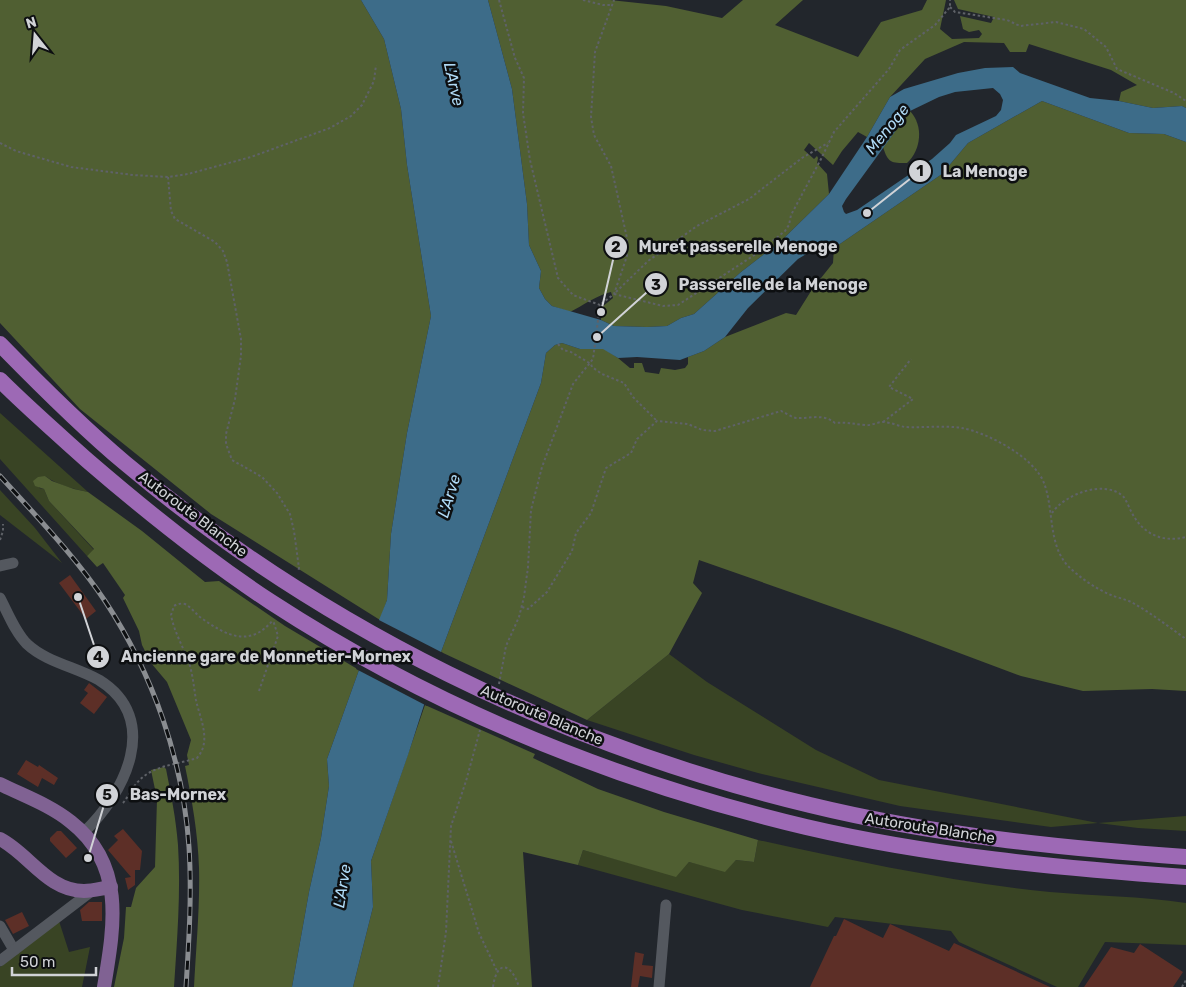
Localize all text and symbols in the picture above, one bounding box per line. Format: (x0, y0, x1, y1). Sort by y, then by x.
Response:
north arrow (10, 10, 60, 60)
text: N (24, 13, 39, 33)
water label: L'Arve (440, 60, 468, 108)
water label: Menoge (861, 100, 913, 158)
callout: La Menoge (908, 156, 1038, 187)
text: 1 (916, 162, 924, 180)
text: La Menoge (943, 162, 1027, 181)
callout: Muret passerelle Menoge (604, 231, 848, 262)
text: Muret passerelle Menoge (638, 237, 838, 256)
text: 2 (611, 238, 621, 256)
callout: Passerelle de la Menoge (644, 269, 878, 300)
text: Passerelle de la Menoge (679, 275, 867, 294)
text: 3 (651, 276, 661, 294)
street label: Autoroute Blanche (135, 467, 251, 561)
water label: L'Arve (433, 472, 465, 520)
callout: Ancienne gare de Monnetier-Mornex (86, 641, 420, 672)
text: Ancienne gare de Monnetier-Mornex (121, 647, 412, 666)
text: 4 (93, 648, 103, 666)
street label: Autoroute Blanche (478, 681, 606, 749)
callout: Bas-Mornex (95, 779, 236, 810)
text: Bas-Mornex (130, 785, 227, 804)
text: 5 (102, 786, 112, 804)
street label: Autoroute Blanche (864, 809, 996, 847)
water label: L'Arve (329, 863, 355, 909)
scale bar (12, 944, 96, 976)
text: 50 m (20, 953, 55, 971)

